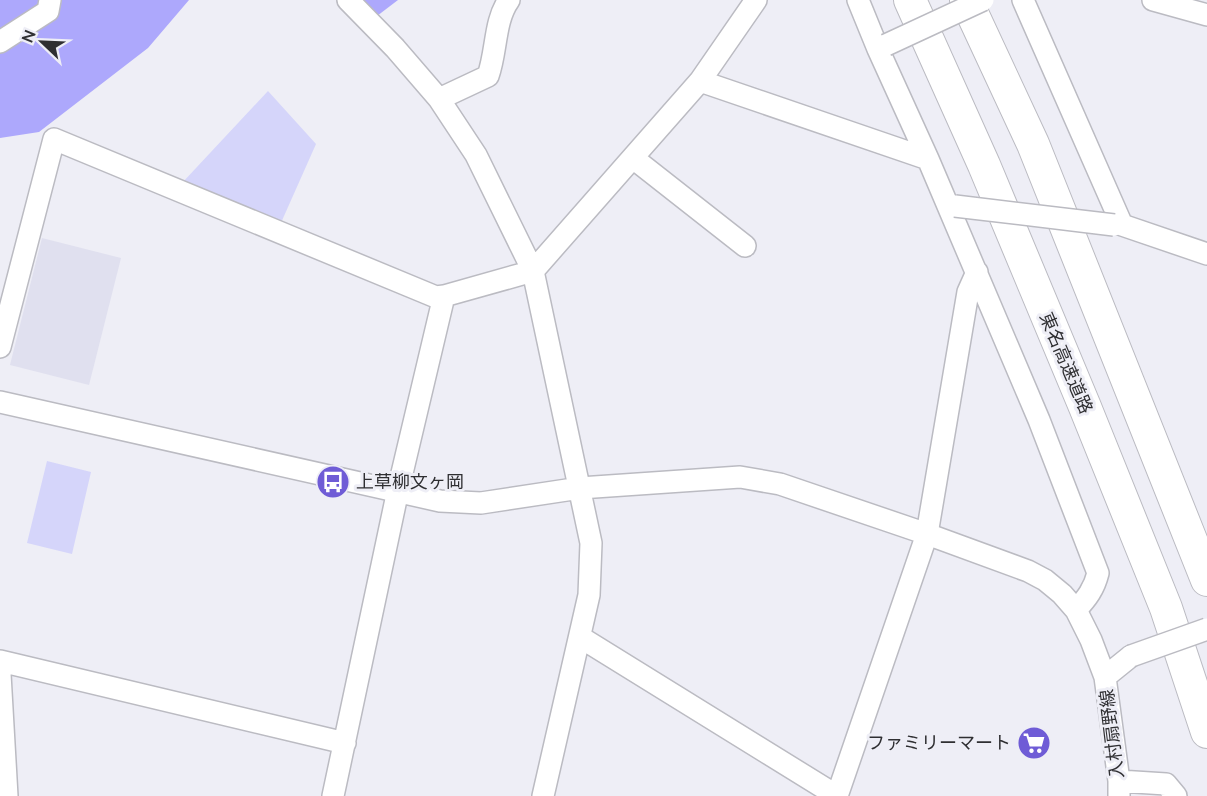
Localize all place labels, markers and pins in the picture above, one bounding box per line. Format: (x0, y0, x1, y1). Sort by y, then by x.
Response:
bus stop icon: 上草柳文ヶ岡 (315, 464, 351, 500)
place label: 上草柳文ヶ岡 (356, 470, 464, 494)
supermarket icon: ファミリーマート (1016, 725, 1052, 761)
place label: ファミリーマート (867, 731, 1011, 755)

